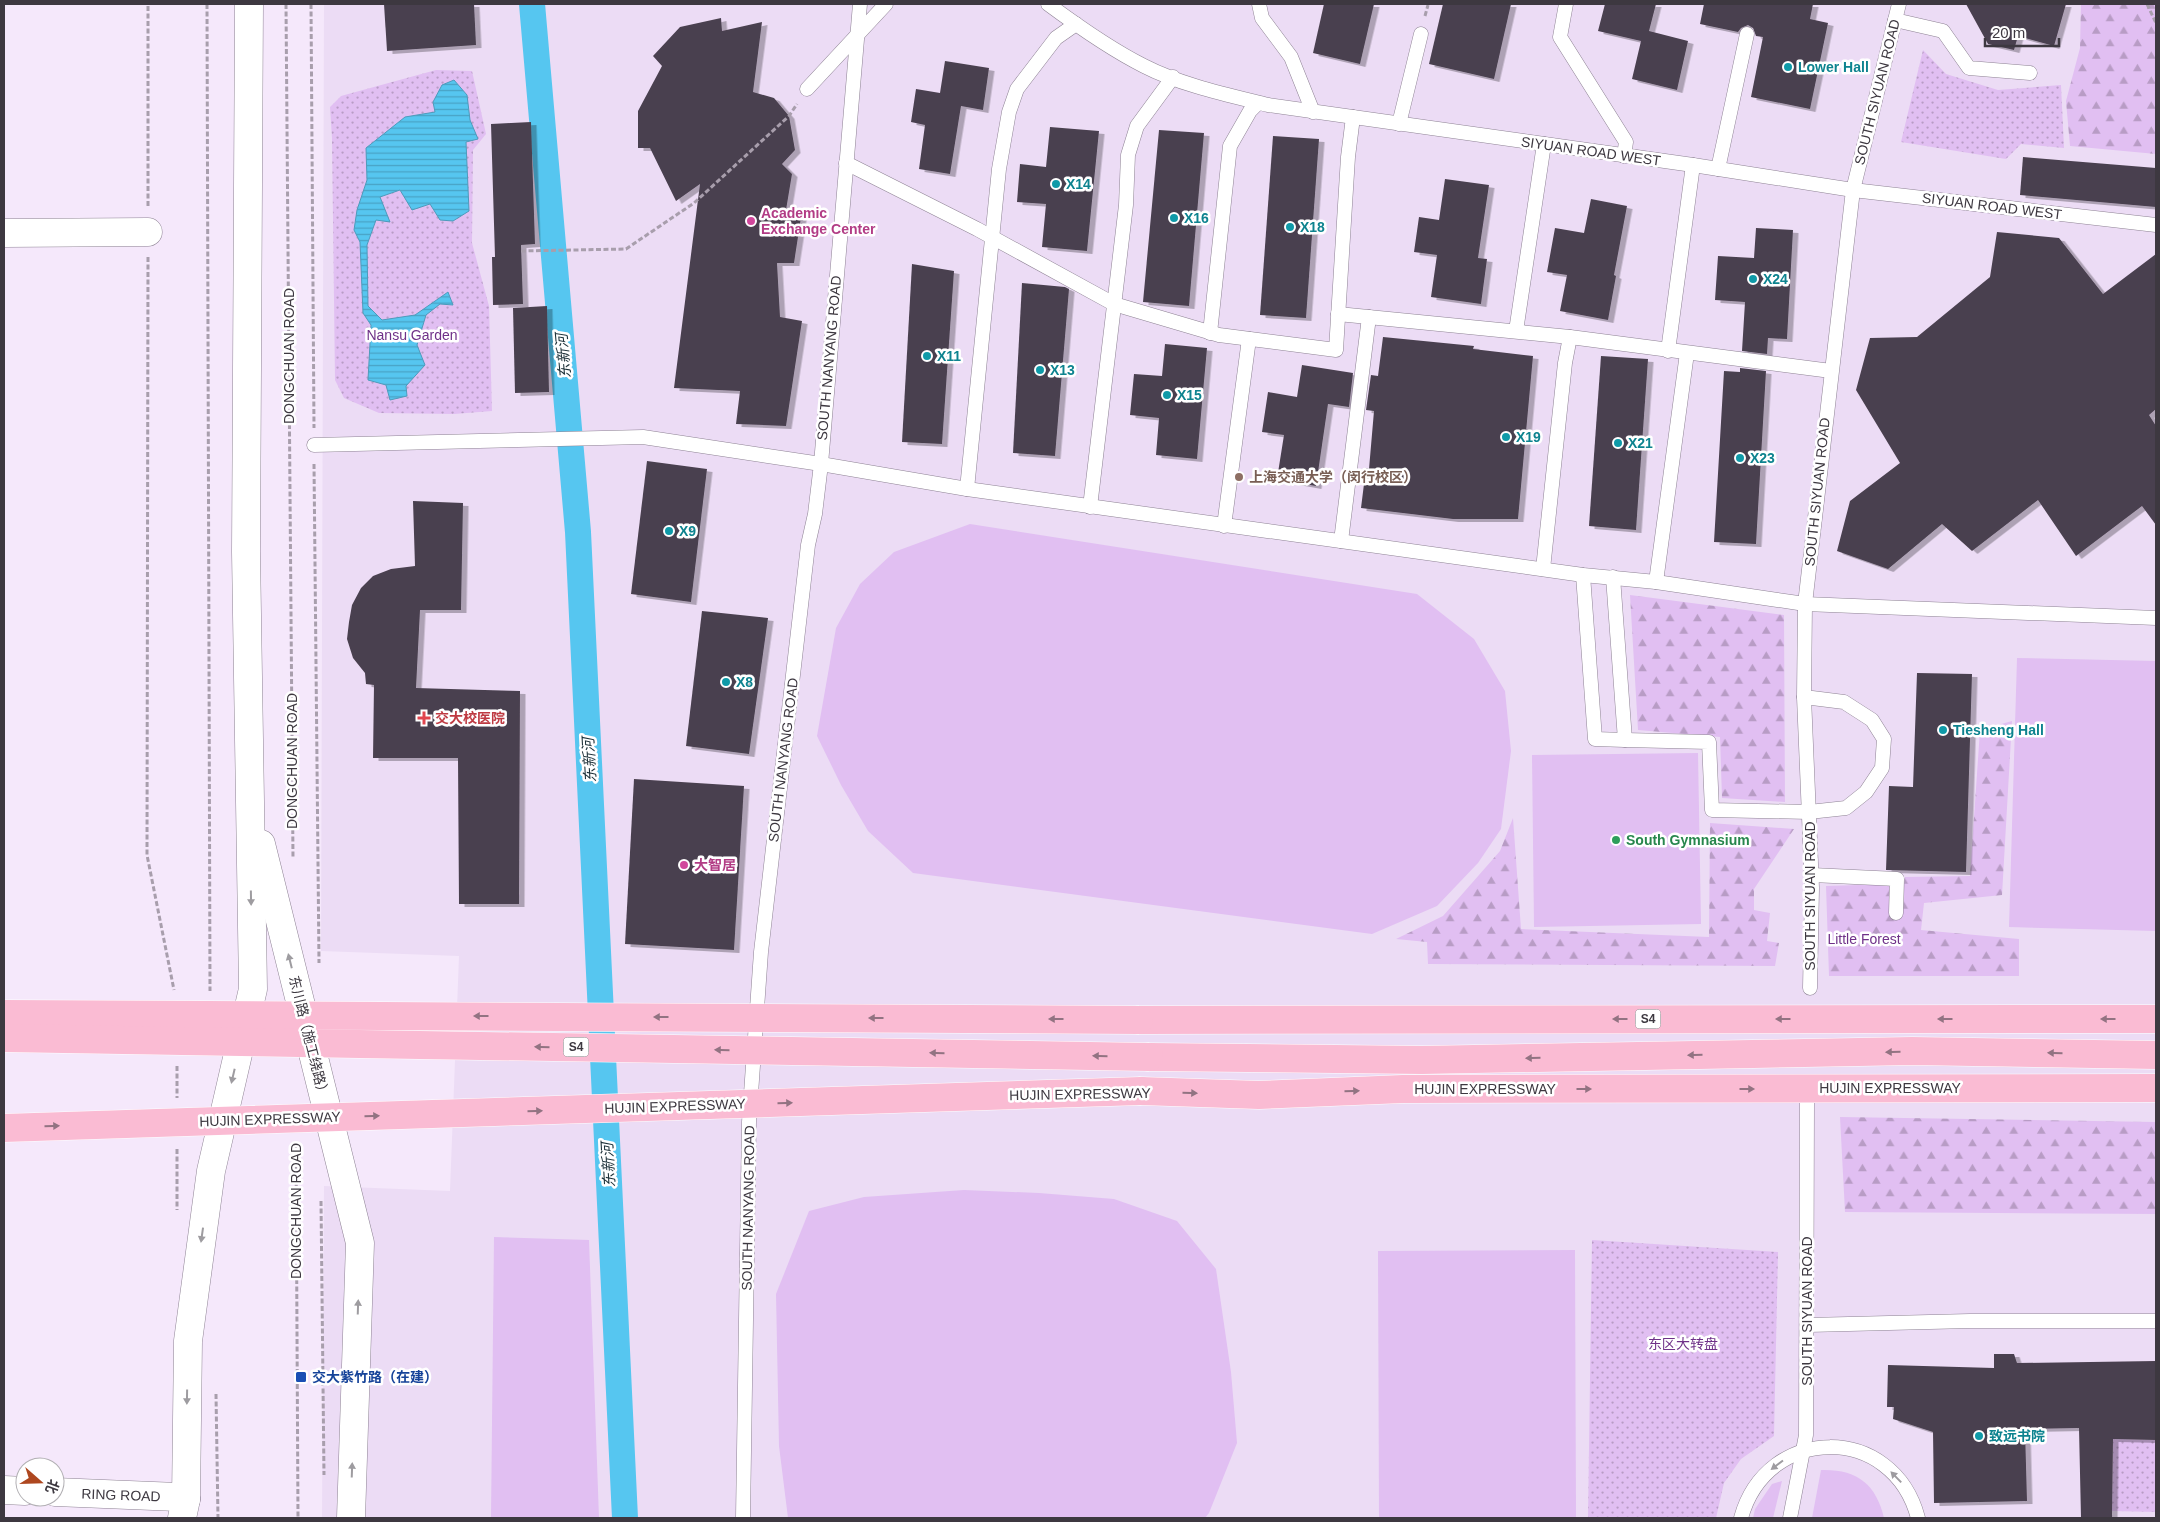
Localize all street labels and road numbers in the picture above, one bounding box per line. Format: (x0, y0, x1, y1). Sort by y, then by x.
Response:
street label: SOUTH SIYUAN ROAD (1851, 18, 1903, 166)
street label: SIYUAN ROAD WEST (1520, 133, 1662, 169)
street label: SIYUAN ROAD WEST (1921, 189, 2063, 223)
street label: SOUTH NANYANG ROAD (814, 275, 844, 441)
street label: DONGCHUAN ROAD (281, 288, 297, 424)
street label: SOUTH SIYUAN ROAD (1801, 417, 1833, 567)
street label: SOUTH NANYANG ROAD (765, 677, 801, 843)
street label: DONGCHUAN ROAD (284, 693, 300, 829)
street label: SOUTH SIYUAN ROAD (1802, 821, 1818, 971)
street label: 东川路（施工绕路） (286, 974, 332, 1100)
road number: S4 (1636, 1010, 1660, 1028)
road number: S4 (564, 1038, 588, 1056)
street label: HUJIN EXPRESSWAY (1819, 1080, 1961, 1096)
street label: HUJIN EXPRESSWAY (1414, 1081, 1556, 1097)
street label: HUJIN EXPRESSWAY (1009, 1085, 1152, 1103)
street label: HUJIN EXPRESSWAY (604, 1096, 747, 1116)
street label: HUJIN EXPRESSWAY (199, 1109, 342, 1129)
street label: SOUTH NANYANG ROAD (739, 1125, 757, 1291)
street label: DONGCHUAN ROAD (288, 1143, 304, 1279)
street label: SOUTH SIYUAN ROAD (1799, 1236, 1815, 1386)
street label: RING ROAD (81, 1486, 161, 1504)

